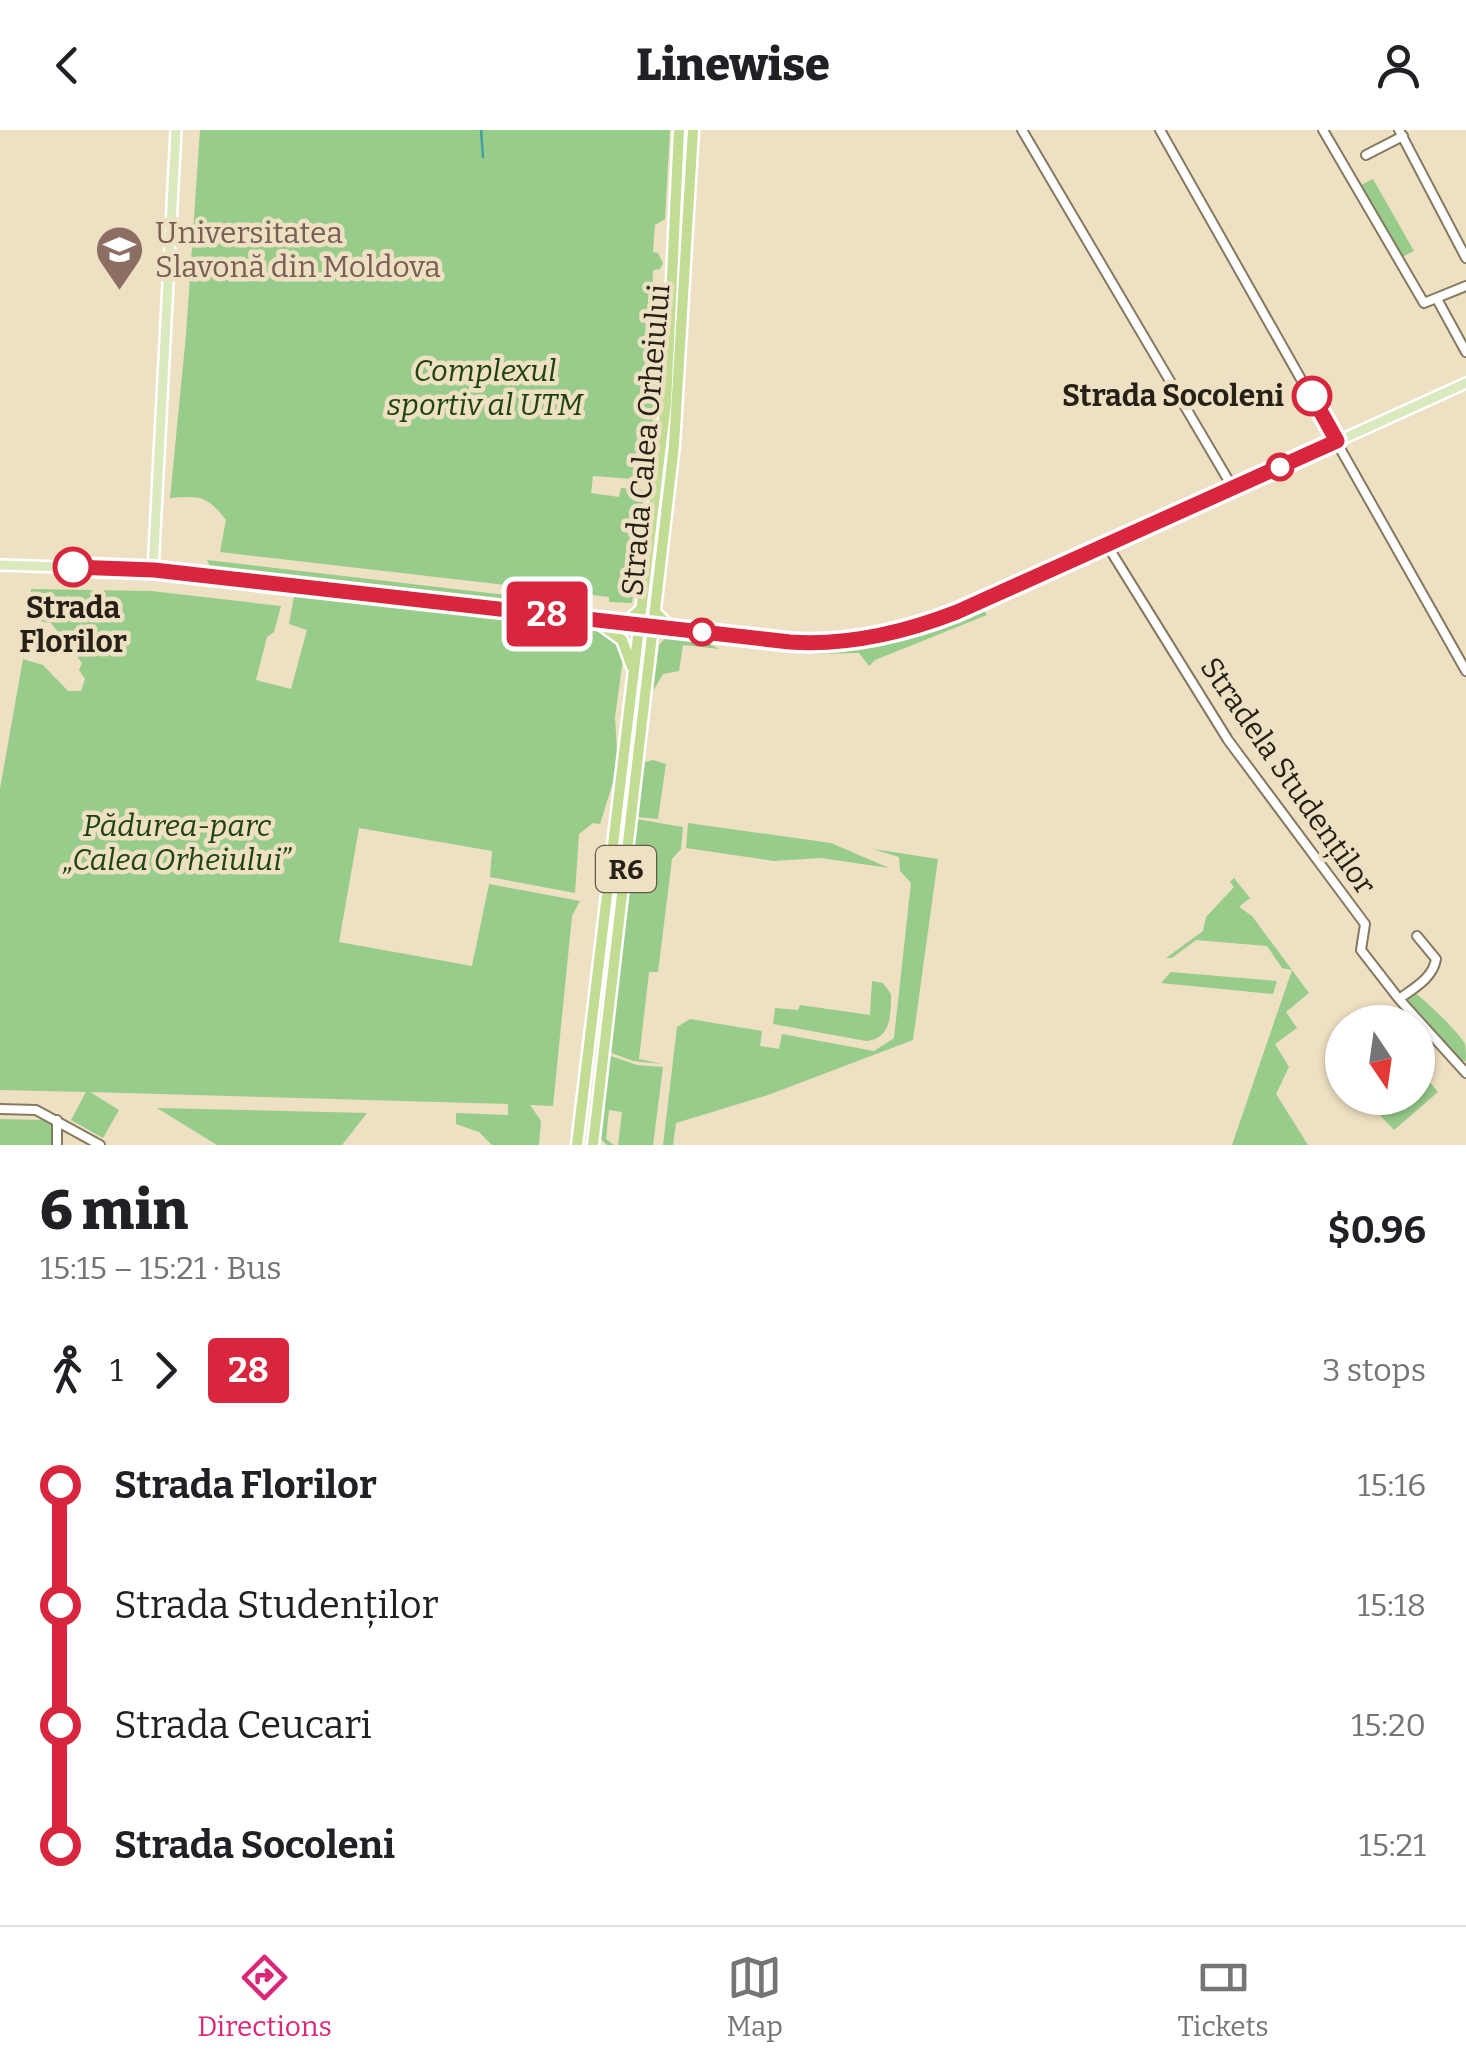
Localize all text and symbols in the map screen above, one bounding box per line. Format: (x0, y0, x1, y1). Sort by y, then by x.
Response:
icon: back (40, 38, 95, 93)
text: Linewise (636, 38, 830, 92)
icon: person (1371, 38, 1426, 93)
place label: Universitatea Slavonă din Moldova (155, 215, 441, 285)
school or university icon: Universitatea Slavonă din Moldova (94, 224, 146, 292)
street label: Strada Calea Orheiului (614, 283, 678, 597)
park label: Complexul sportiv al UTM (387, 353, 584, 423)
marker: Strada Socoleni (1293, 377, 1331, 415)
place label: Strada Socoleni (1062, 378, 1284, 414)
unlabelled marker (1267, 454, 1293, 480)
marker: Strada Florilor (54, 548, 92, 586)
line badge: 28 (502, 582, 592, 646)
place label: Strada Florilor (19, 590, 127, 660)
text: 28 (527, 593, 567, 635)
unlabelled marker (689, 619, 715, 645)
street label: Stradela Studenților (1192, 650, 1383, 902)
park label: Pădurea-parc „Calea Orheiului” (62, 808, 293, 878)
road number: R6 (596, 846, 656, 892)
north arrow (1325, 1005, 1435, 1115)
map controls (1325, 1005, 1435, 1115)
text: 6 min (40, 1178, 188, 1244)
text: $0.96 (1328, 1207, 1426, 1253)
text: 15:15 – 15:21 · Bus (40, 1249, 282, 1287)
icon: walk (40, 1343, 95, 1398)
icon: forward (138, 1343, 193, 1398)
text: 28 (228, 1349, 269, 1391)
text: 1 (110, 1351, 123, 1389)
text: 3 stops (1322, 1351, 1426, 1389)
text: Strada Florilor (114, 1462, 377, 1508)
text: 15:16 (1357, 1466, 1426, 1504)
text: Strada Studenților (114, 1582, 439, 1628)
text: 15:18 (1357, 1586, 1426, 1624)
text: Strada Ceucari (114, 1702, 372, 1748)
text: 15:20 (1351, 1706, 1426, 1744)
text: Strada Socoleni (114, 1822, 395, 1868)
text: 15:21 (1359, 1826, 1426, 1864)
tab: Directions (197, 1950, 332, 2043)
tab: Map (726, 1950, 783, 2043)
tab: Tickets (1177, 1950, 1269, 2043)

